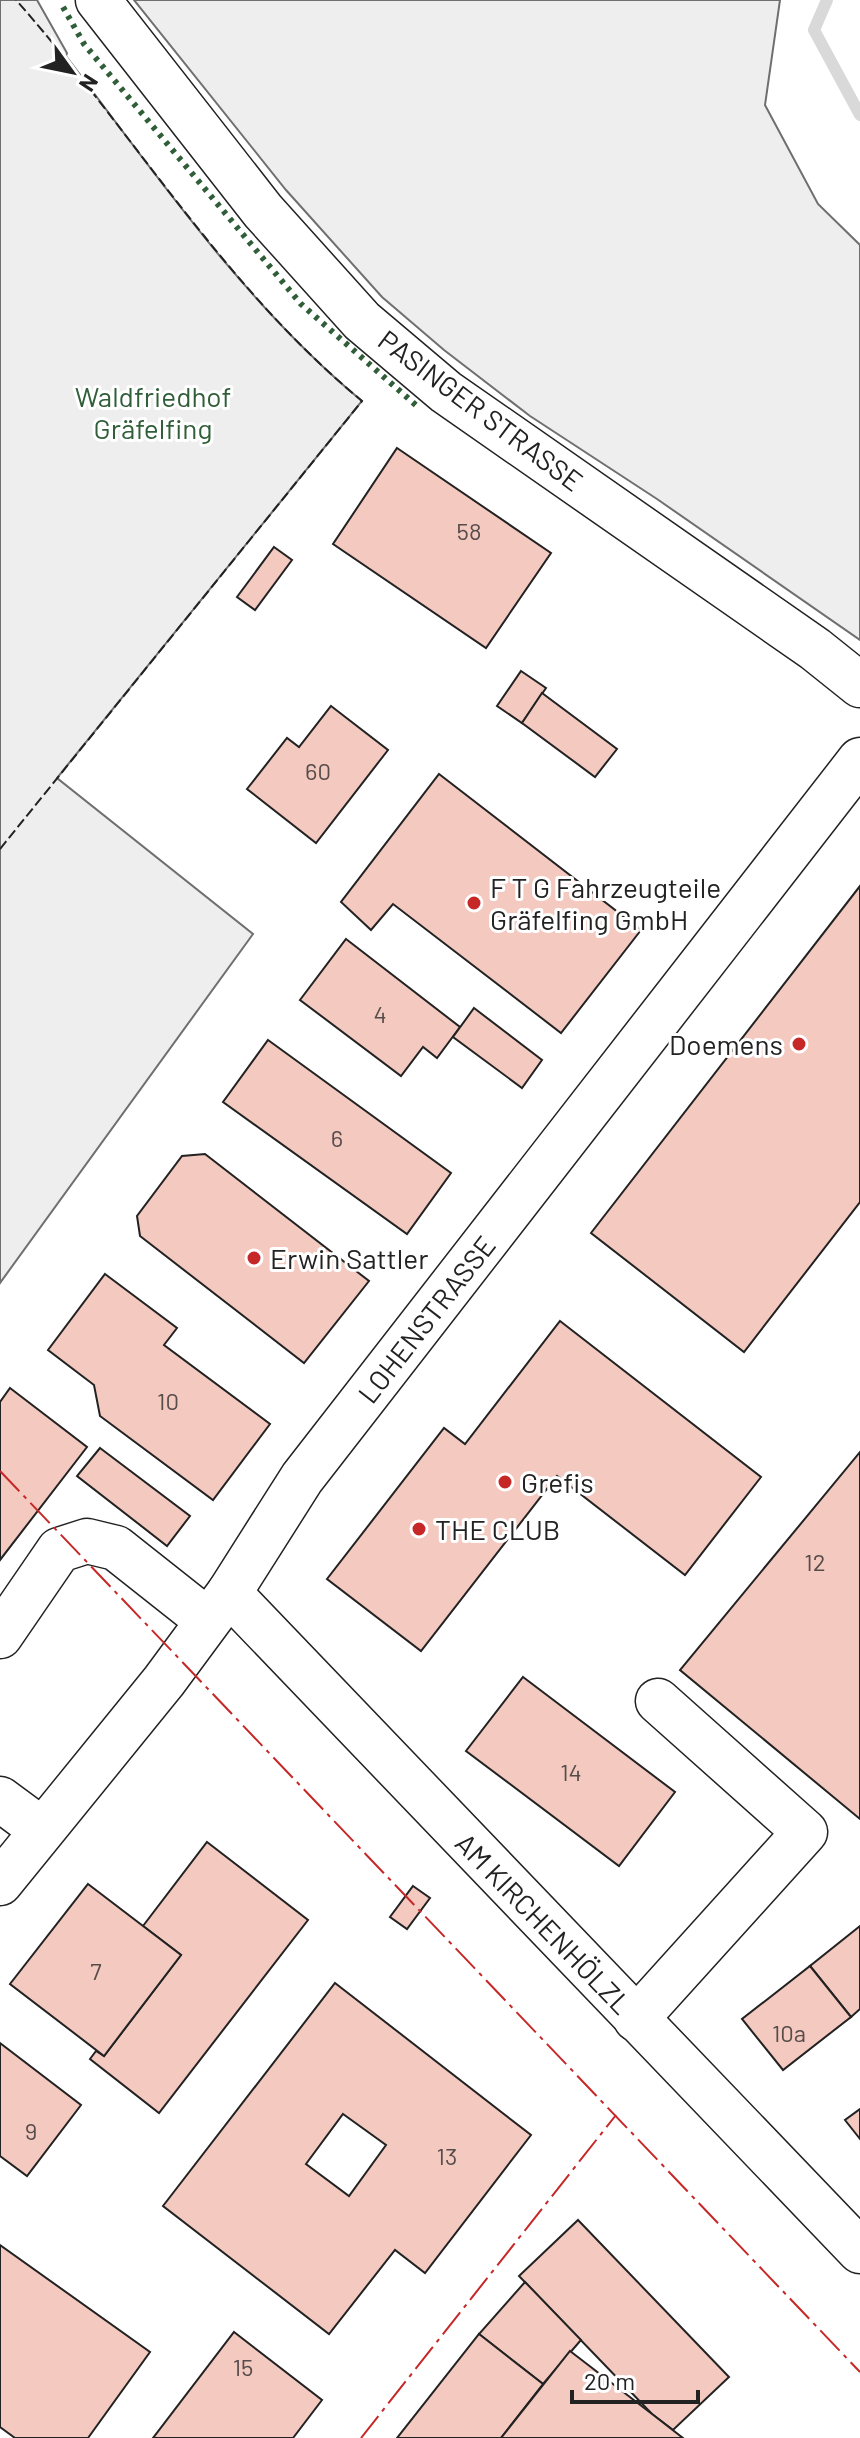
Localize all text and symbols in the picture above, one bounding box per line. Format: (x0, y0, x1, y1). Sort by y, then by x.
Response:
north arrow (32, 32, 112, 112)
text: N (75, 70, 105, 97)
street label: PASINGER STRASSE (372, 322, 590, 498)
park label: Waldfriedhof Gräfelfing (75, 379, 231, 445)
house number: 58 (457, 516, 481, 545)
house number: 60 (305, 756, 331, 785)
place label: F T G Fahrzeugteile Gräfelfing GmbH (490, 870, 721, 936)
marker: F T G Fahrzeugteile Gräfelfing GmbH (465, 894, 483, 912)
house number: 4 (373, 999, 387, 1028)
place label: Doemens (669, 1027, 783, 1061)
marker: Doemens (790, 1035, 808, 1053)
house number: 6 (331, 1123, 343, 1152)
street label: LOHENSTRASSE (350, 1229, 502, 1409)
place label: Erwin Sattler (270, 1241, 428, 1275)
marker: Erwin Sattler (245, 1249, 263, 1267)
house number: 10 (157, 1386, 179, 1415)
place label: Grefis (521, 1465, 594, 1499)
marker: Grefis (496, 1473, 514, 1491)
place label: THE CLUB (435, 1512, 560, 1546)
marker: THE CLUB (410, 1520, 428, 1538)
house number: 12 (804, 1547, 826, 1576)
house number: 14 (560, 1757, 582, 1786)
street label: AM KIRCHENHÖLZL (449, 1826, 639, 2020)
house number: 7 (90, 1956, 102, 1985)
house number: 10a (772, 2018, 806, 2047)
house number: 9 (25, 2116, 37, 2145)
house number: 13 (437, 2141, 457, 2170)
house number: 15 (233, 2352, 253, 2381)
scale bar (572, 2354, 698, 2404)
text: 20 m (584, 2366, 635, 2395)

